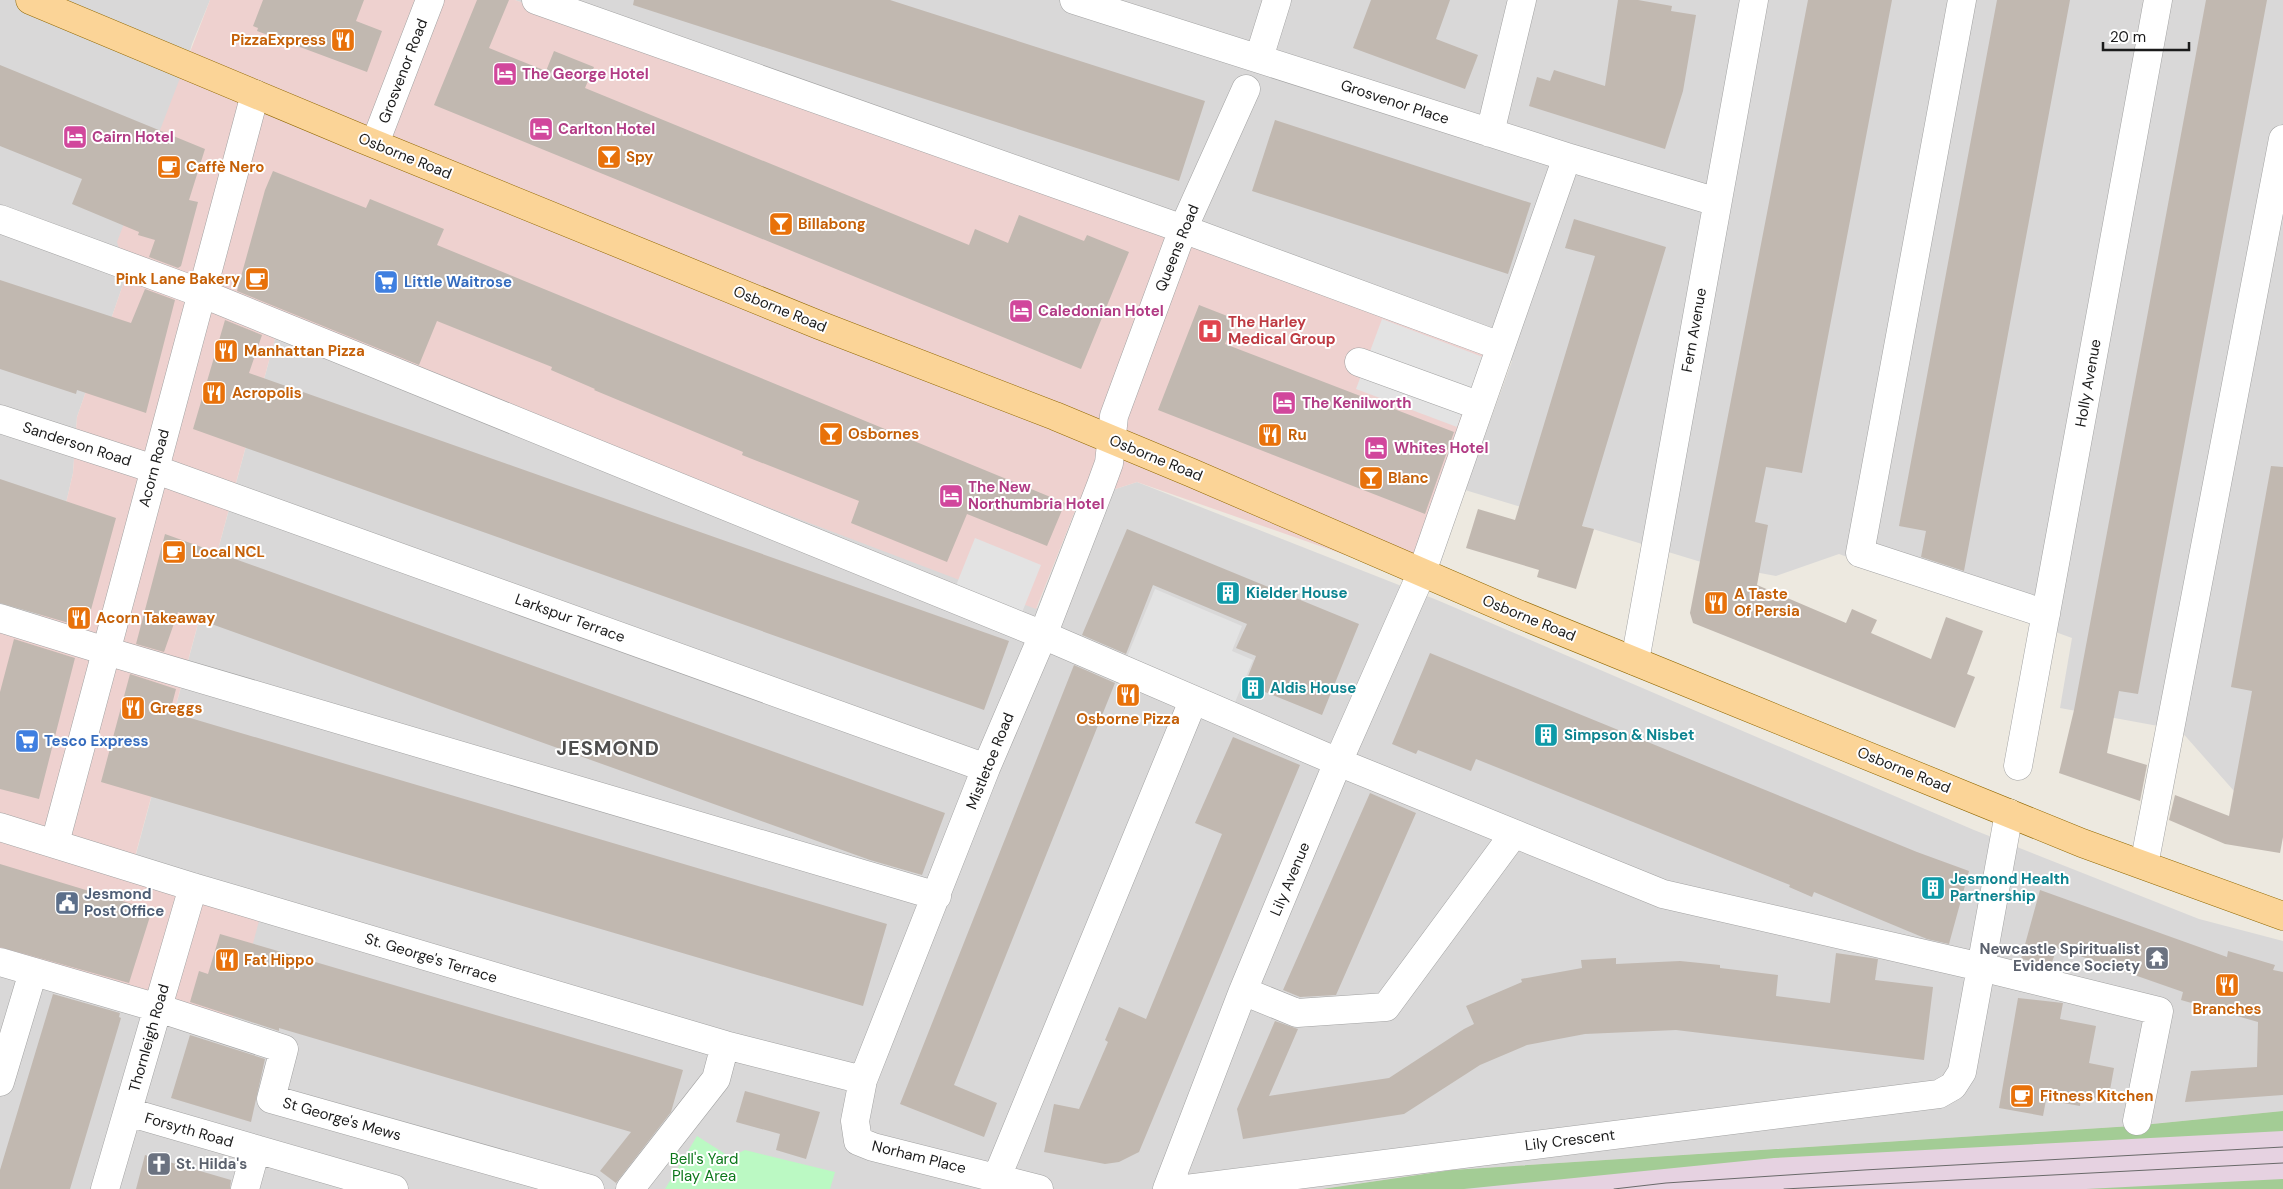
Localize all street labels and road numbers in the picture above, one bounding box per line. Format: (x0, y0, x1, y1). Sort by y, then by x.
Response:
street label: Grosvenor Road (374, 16, 432, 126)
street label: Grosvenor Place (1338, 75, 1452, 129)
street label: Osborne Road (355, 128, 455, 184)
street label: Queens Road (1150, 201, 1204, 295)
street label: Osborne Road (730, 281, 830, 337)
street label: Fern Avenue (1677, 286, 1711, 374)
street label: Holly Avenue (2070, 337, 2106, 429)
street label: Sanderson Road (20, 417, 134, 471)
street label: Acorn Road (134, 427, 174, 509)
street label: Osborne Road (1106, 430, 1206, 486)
street label: Larkspur Terrace (512, 589, 628, 647)
street label: Osborne Road (1479, 590, 1579, 646)
street label: Mistletoe Road (961, 710, 1019, 812)
street label: Osborne Road (1854, 742, 1954, 798)
street label: Lily Avenue (1266, 839, 1314, 919)
street label: St. George's Terrace (362, 928, 500, 988)
street label: Thornleigh Road (124, 982, 174, 1094)
street label: St George's Mews (280, 1093, 404, 1145)
street label: Forsyth Road (142, 1108, 236, 1152)
street label: Lily Crescent (1524, 1125, 1616, 1155)
street label: Norham Place (870, 1136, 968, 1178)

